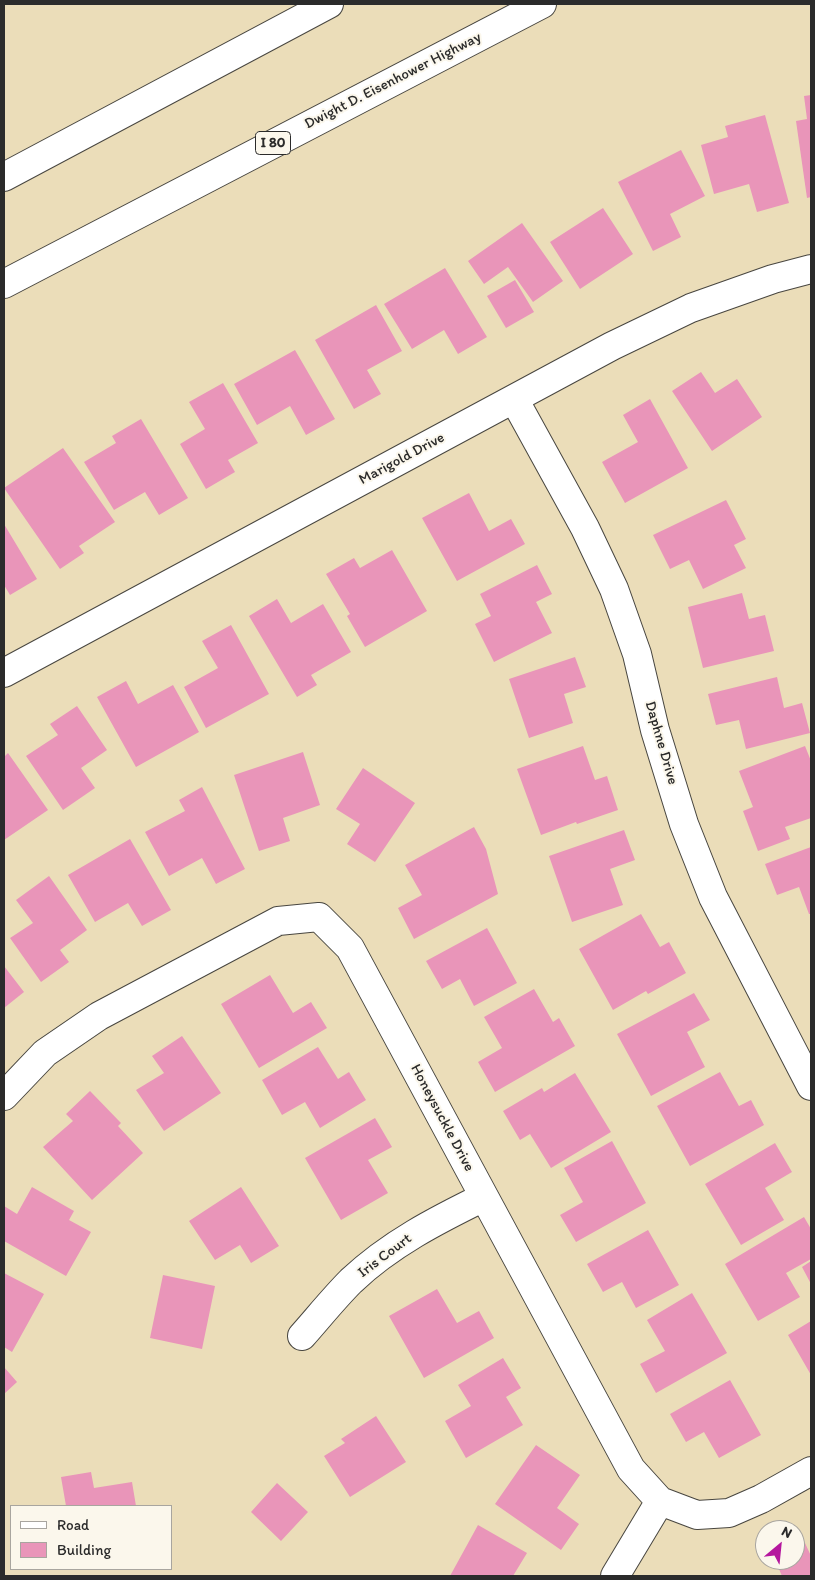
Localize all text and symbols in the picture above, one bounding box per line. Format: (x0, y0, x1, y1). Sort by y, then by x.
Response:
street label: Dwight D. Eisenhower Highway (302, 29, 484, 133)
road number: I 80 (256, 132, 290, 154)
street label: Marigold Drive (356, 429, 448, 489)
street label: Daphne Drive (640, 699, 682, 787)
street label: Honeysuckle Drive (406, 1061, 478, 1175)
street label: Iris Court (355, 1230, 415, 1282)
legend (10, 1505, 172, 1570)
text: Road (57, 1516, 89, 1534)
north arrow (755, 1520, 805, 1570)
text: N (779, 1522, 795, 1542)
text: Building (57, 1541, 111, 1559)

